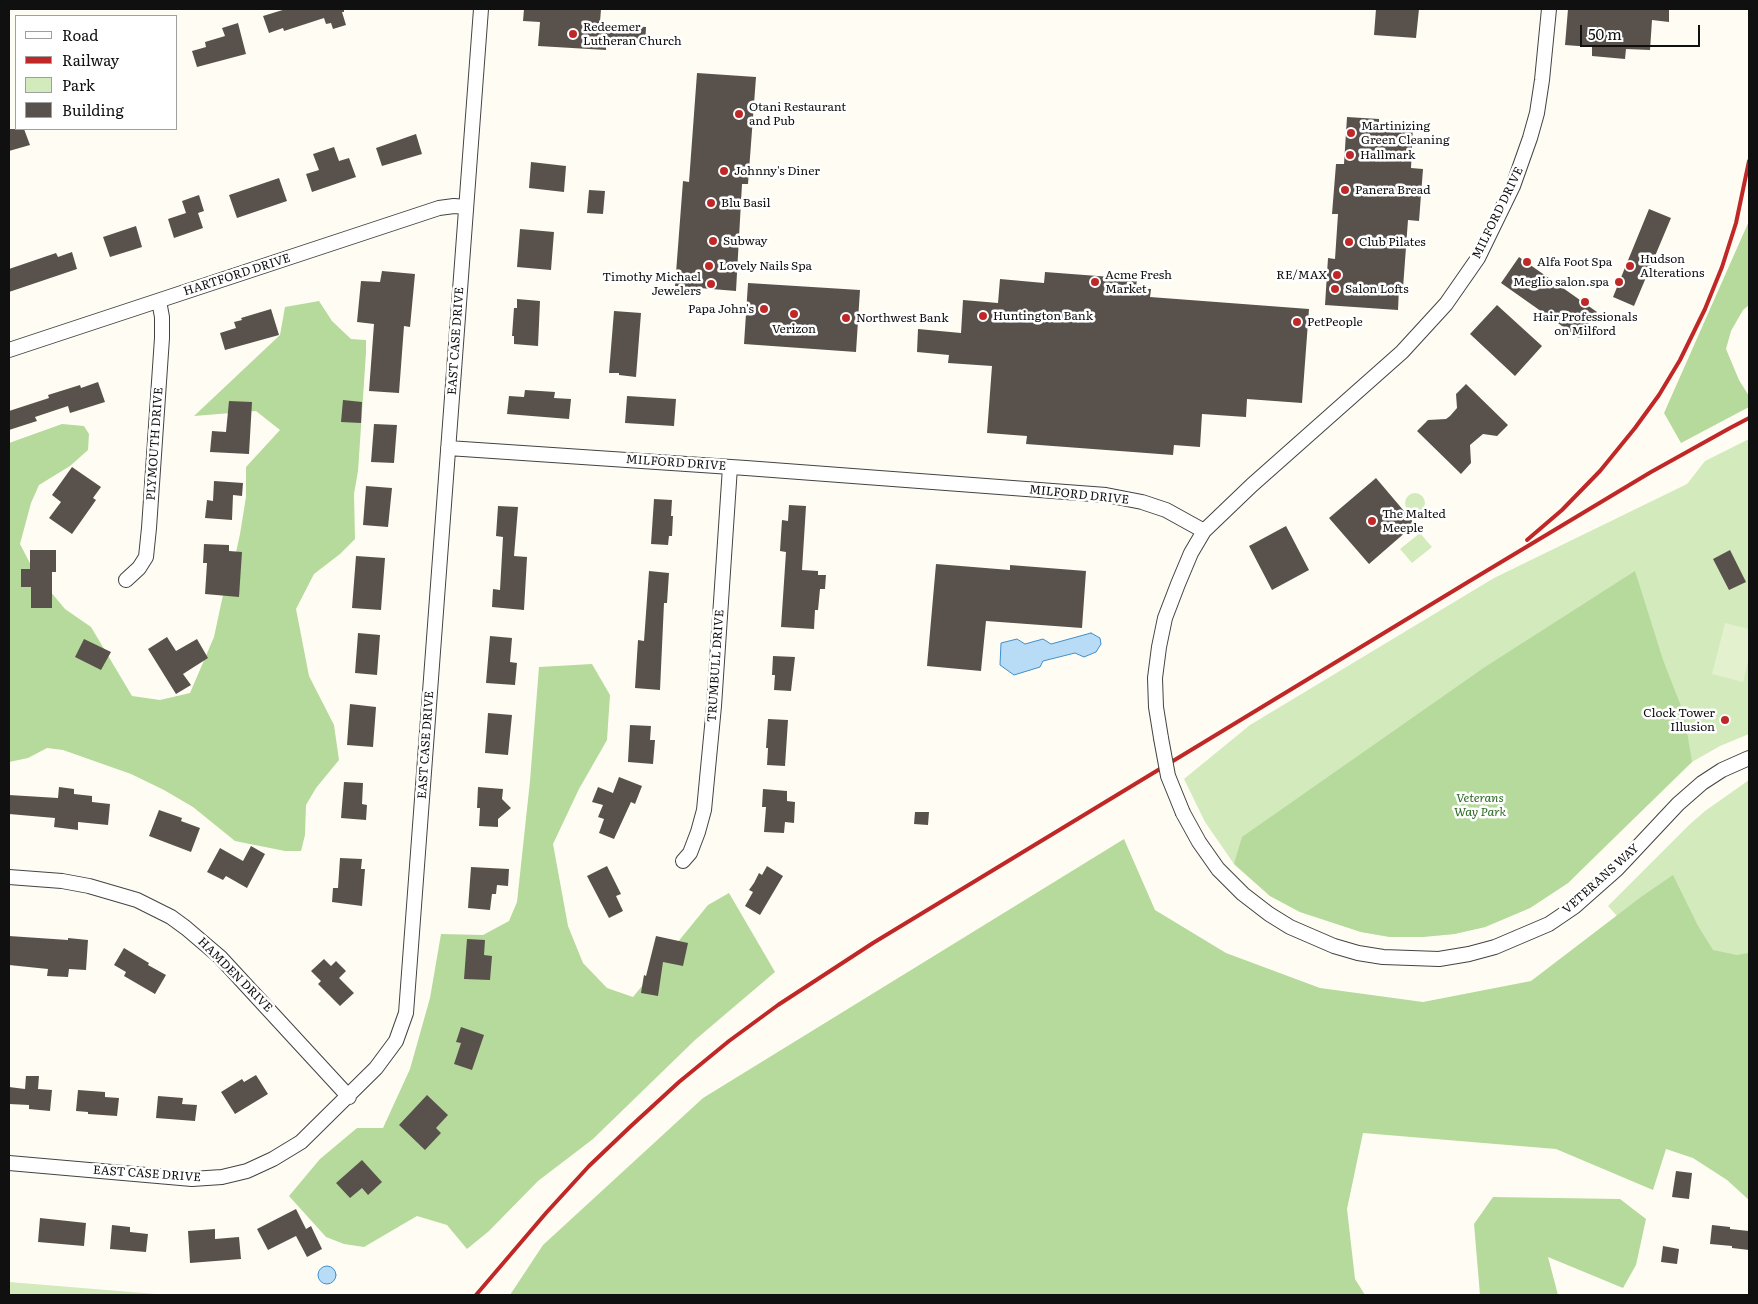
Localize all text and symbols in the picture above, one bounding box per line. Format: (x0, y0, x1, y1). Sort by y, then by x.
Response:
legend (15, 15, 178, 130)
scale bar (1583, 15, 1703, 47)
place label: Redeemer Lutheran Church (583, 20, 682, 48)
text: 50 m (1588, 22, 1622, 45)
text: Road (62, 23, 98, 46)
marker: Redeemer Lutheran Church (567, 28, 579, 40)
text: Railway (62, 48, 119, 71)
text: Park (62, 73, 95, 96)
text: Building (62, 98, 124, 121)
place label: Otani Restaurant and Pub (749, 100, 846, 128)
marker: Otani Restaurant and Pub (733, 108, 745, 120)
place label: Martinizing Green Cleaning (1361, 119, 1450, 147)
marker: Martinizing Green Cleaning (1345, 127, 1357, 139)
place label: Hallmark (1360, 148, 1415, 162)
marker: Hallmark (1344, 149, 1356, 161)
place label: Johnny's Diner (734, 164, 820, 178)
marker: Johnny's Diner (718, 165, 730, 177)
street label: MILFORD DRIVE (1469, 165, 1527, 261)
place label: Panera Bread (1355, 183, 1431, 197)
marker: Panera Bread (1339, 184, 1351, 196)
place label: Blu Basil (721, 196, 770, 210)
marker: Blu Basil (705, 197, 717, 209)
place label: Subway (723, 234, 768, 248)
marker: Subway (707, 235, 719, 247)
place label: Club Pilates (1359, 235, 1426, 249)
marker: Club Pilates (1343, 236, 1355, 248)
street label: HARTFORD DRIVE (182, 251, 292, 299)
place label: Hudson Alterations (1640, 252, 1704, 280)
place label: Alfa Foot Spa (1537, 255, 1612, 269)
marker: Alfa Foot Spa (1521, 256, 1533, 268)
place label: Lovely Nails Spa (719, 259, 812, 273)
marker: Lovely Nails Spa (703, 260, 715, 272)
marker: Hudson Alterations (1624, 260, 1636, 272)
place label: Acme Fresh Market (1105, 268, 1172, 296)
place label: RE/MAX (1276, 268, 1327, 282)
marker: RE/MAX (1331, 269, 1343, 281)
place label: Timothy Michael Jewelers (602, 270, 701, 298)
place label: Meglio salon.spa (1513, 275, 1609, 289)
marker: Acme Fresh Market (1089, 276, 1101, 288)
marker: Meglio salon.spa (1613, 276, 1625, 288)
marker: Timothy Michael Jewelers (705, 278, 717, 290)
place label: Salon Lofts (1345, 282, 1409, 296)
marker: Salon Lofts (1329, 283, 1341, 295)
street label: EAST CASE DRIVE (445, 287, 467, 395)
marker: Hair Professionals on Milford (1579, 296, 1591, 308)
place label: Papa John's (688, 302, 754, 316)
marker: Papa John's (758, 303, 770, 315)
marker: Verizon (788, 308, 800, 320)
place label: Huntington Bank (993, 309, 1093, 323)
marker: Huntington Bank (977, 310, 989, 322)
place label: Hair Professionals on Milford (1533, 310, 1637, 338)
place label: Northwest Bank (856, 311, 949, 325)
marker: Northwest Bank (840, 312, 852, 324)
place label: PetPeople (1307, 315, 1363, 329)
marker: PetPeople (1291, 316, 1303, 328)
place label: Verizon (772, 322, 816, 336)
street label: PLYMOUTH DRIVE (144, 387, 166, 501)
street label: MILFORD DRIVE (625, 452, 727, 474)
street label: MILFORD DRIVE (1028, 483, 1130, 507)
place label: The Malted Meeple (1382, 507, 1446, 535)
marker: The Malted Meeple (1366, 515, 1378, 527)
street label: TRUMBULL DRIVE (705, 609, 727, 723)
street label: EAST CASE DRIVE (415, 691, 437, 799)
place label: Clock Tower Illusion (1643, 706, 1715, 734)
marker: Clock Tower Illusion (1719, 714, 1731, 726)
park label: Veterans Way Park (1454, 791, 1506, 819)
street label: VETERANS WAY (1560, 841, 1642, 917)
street label: HAMDEN DRIVE (195, 935, 275, 1015)
street label: EAST CASE DRIVE (93, 1163, 201, 1185)

